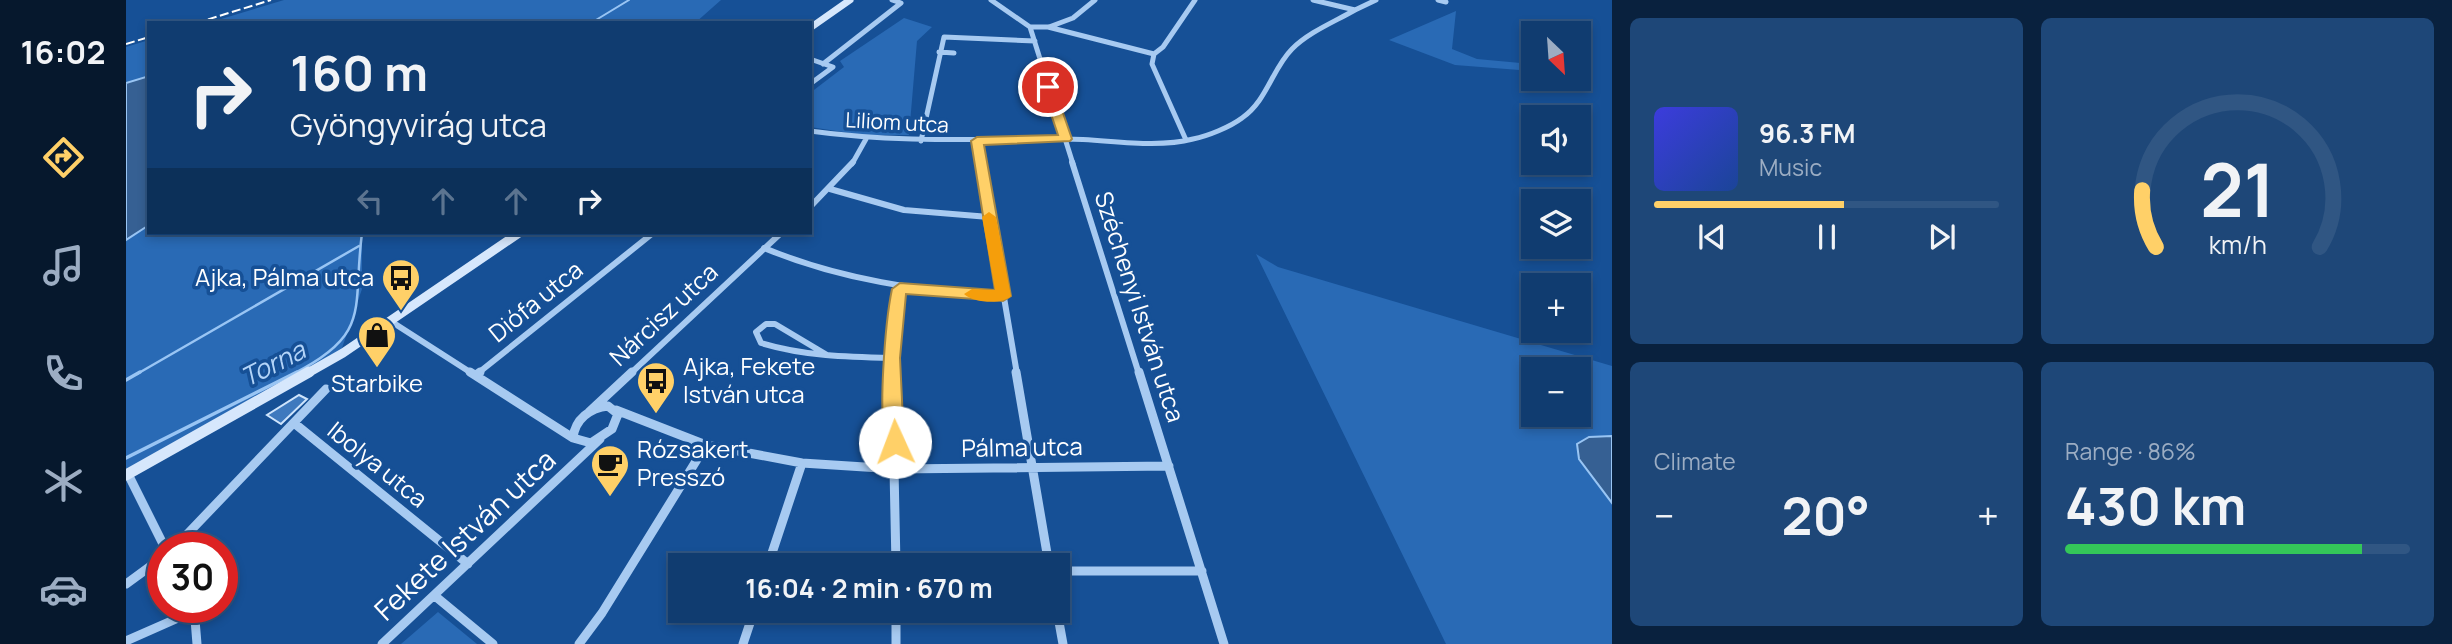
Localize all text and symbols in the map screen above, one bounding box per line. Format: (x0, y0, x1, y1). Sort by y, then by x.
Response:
north arrow (1521, 21, 1591, 91)
map controls (1521, 21, 1591, 427)
text: 16:02 (21, 30, 105, 74)
text: 160 m (290, 39, 428, 106)
icon: right (175, 49, 266, 140)
pin (1018, 57, 1078, 117)
icon: arrive (1029, 68, 1067, 106)
text: Gyöngyvirág utca (290, 103, 547, 147)
street label: Liliom utca (845, 105, 949, 139)
button: sound (1521, 105, 1591, 175)
text: 96.3 FM (1759, 115, 1855, 151)
icon: directions (39, 133, 88, 182)
text: 21 (2200, 140, 2275, 240)
text: Music (1759, 151, 1822, 183)
icon: left (351, 182, 389, 220)
icon: ahead (424, 182, 462, 220)
icon: ahead (497, 182, 535, 220)
icon: right (570, 182, 608, 220)
street label: Széchenyi István utca (1088, 187, 1193, 426)
button: layers (1521, 189, 1591, 259)
icon: previous (1693, 218, 1731, 256)
icon: pause (1808, 218, 1846, 256)
icon: next (1923, 218, 1961, 256)
text: km/h (2208, 227, 2267, 262)
icon: music (39, 241, 88, 290)
street label: Diófa utca (481, 253, 589, 349)
street label: Nárcisz utca (602, 255, 724, 373)
bus stop icon: Ajka, Pálma utca (380, 257, 422, 312)
place label: Ajka, Pálma utca (195, 260, 374, 293)
button: + (1521, 273, 1591, 343)
shop icon: Starbike (356, 314, 398, 369)
water label: Torna (234, 331, 312, 395)
icon: phone (39, 349, 88, 398)
place label: Ajka, Fekete István utca (683, 349, 815, 410)
button: − (1521, 357, 1591, 427)
bus stop icon: Ajka, Fekete István utca (635, 360, 677, 415)
place label: Starbike (331, 366, 423, 399)
position arrow (858, 405, 932, 479)
street label: Ibolya utca (321, 413, 435, 514)
street label: Pálma utca (961, 429, 1083, 464)
place label: Rózsakert Presszó (637, 432, 748, 493)
text: Range · 86% (2065, 435, 2196, 467)
street label: Fekete István utca (366, 440, 563, 628)
cafe icon: Rózsakert Presszó (589, 443, 631, 498)
text: Climate (1654, 445, 1736, 477)
icon: climate (39, 457, 88, 506)
text: 430 km (2065, 470, 2246, 541)
text: 20° (1782, 480, 1870, 551)
text: − (1654, 489, 1675, 541)
text: + (1977, 489, 1999, 541)
speed limit sign: 30 (147, 532, 238, 623)
icon: car (39, 565, 88, 614)
text: 16:04 · 2 min · 670 m (745, 570, 993, 606)

